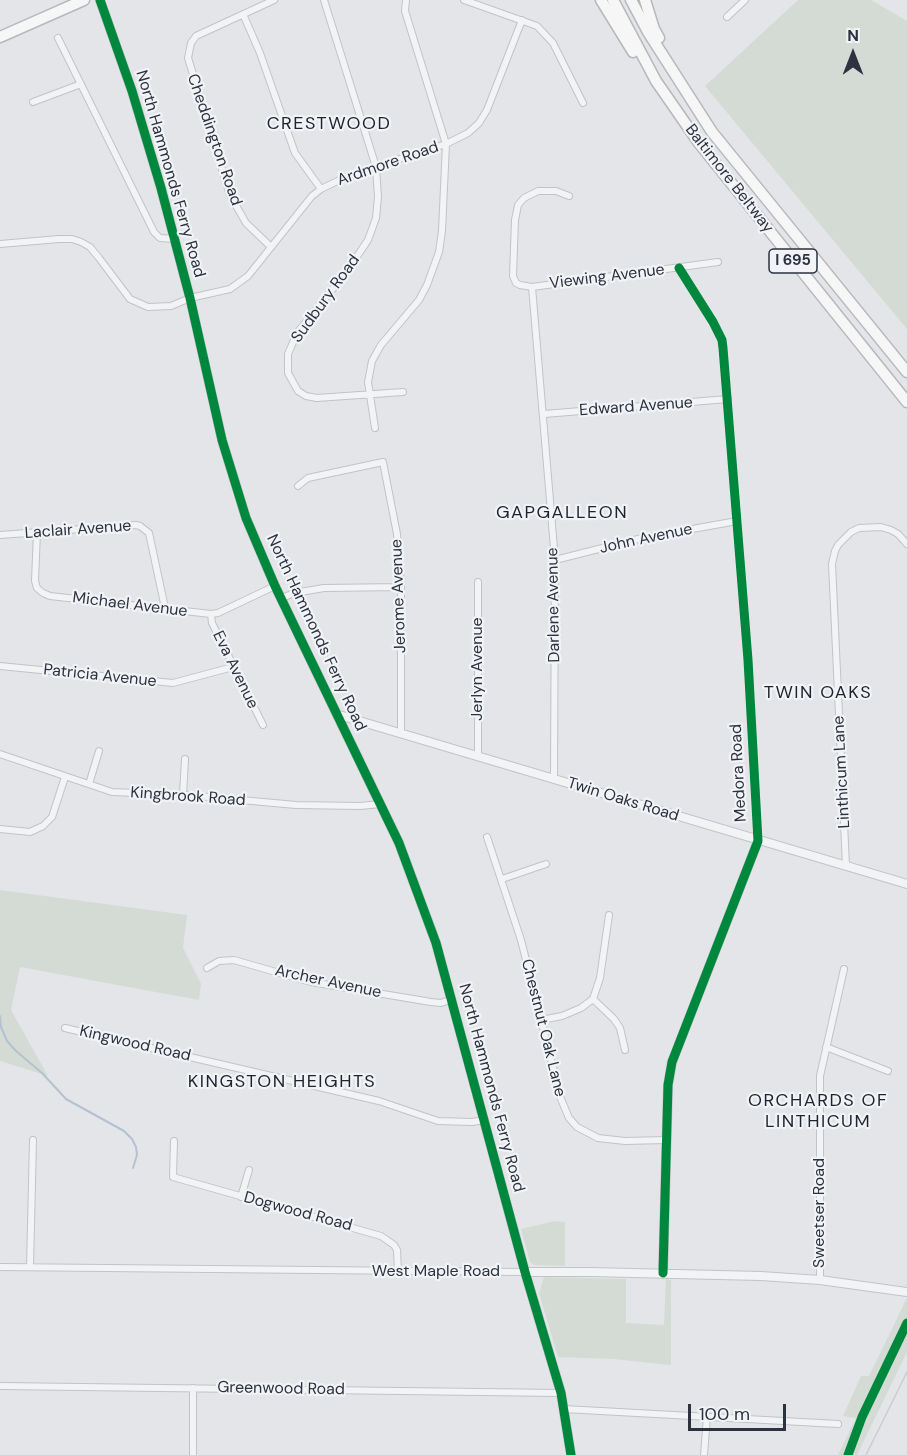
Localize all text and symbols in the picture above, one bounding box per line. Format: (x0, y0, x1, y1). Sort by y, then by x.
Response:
north arrow (823, 24, 883, 84)
text: N (847, 25, 859, 46)
street label: North Hammonds Ferry Road (131, 68, 209, 280)
street label: Cheddington Road (182, 72, 246, 208)
district label: CRESTWOOD (267, 113, 391, 135)
street label: Baltimore Beltway (681, 121, 777, 237)
street label: Ardmore Road (335, 138, 441, 190)
road number: I 695 (769, 249, 817, 273)
street label: Sudbury Road (288, 251, 364, 347)
street label: Viewing Avenue (548, 260, 666, 294)
street label: Edward Avenue (578, 393, 694, 421)
district label: GAPGALLEON (496, 502, 628, 524)
street label: Laclair Avenue (24, 517, 132, 543)
street label: John Avenue (598, 520, 694, 558)
street label: North Hammonds Ferry Road (262, 532, 370, 734)
street label: Jerome Avenue (387, 539, 411, 653)
street label: Darlene Avenue (543, 547, 565, 663)
street label: Michael Avenue (71, 588, 189, 622)
street label: Jerlyn Avenue (468, 617, 488, 721)
street label: Eva Avenue (208, 628, 262, 712)
street label: Patricia Avenue (42, 661, 158, 691)
district label: TWIN OAKS (764, 682, 872, 704)
street label: Linthicum Lane (829, 715, 855, 829)
street label: Medora Road (727, 723, 751, 823)
street label: Twin Oaks Road (565, 774, 681, 826)
street label: Kingbrook Road (130, 783, 246, 811)
street label: Chestnut Oak Lane (517, 957, 569, 1099)
street label: Archer Avenue (273, 961, 383, 1003)
street label: North Hammonds Ferry Road (454, 982, 528, 1194)
street label: Kingwood Road (77, 1022, 193, 1066)
district label: KINGSTON HEIGHTS (188, 1071, 376, 1093)
district label: ORCHARDS OF LINTHICUM (748, 1090, 888, 1132)
street label: Sweetser Road (810, 1158, 830, 1268)
street label: Dogwood Road (242, 1188, 354, 1236)
street label: West Maple Road (372, 1262, 500, 1282)
street label: Greenwood Road (217, 1378, 345, 1400)
scale bar (691, 1392, 788, 1430)
text: 100 m (699, 1402, 750, 1426)

